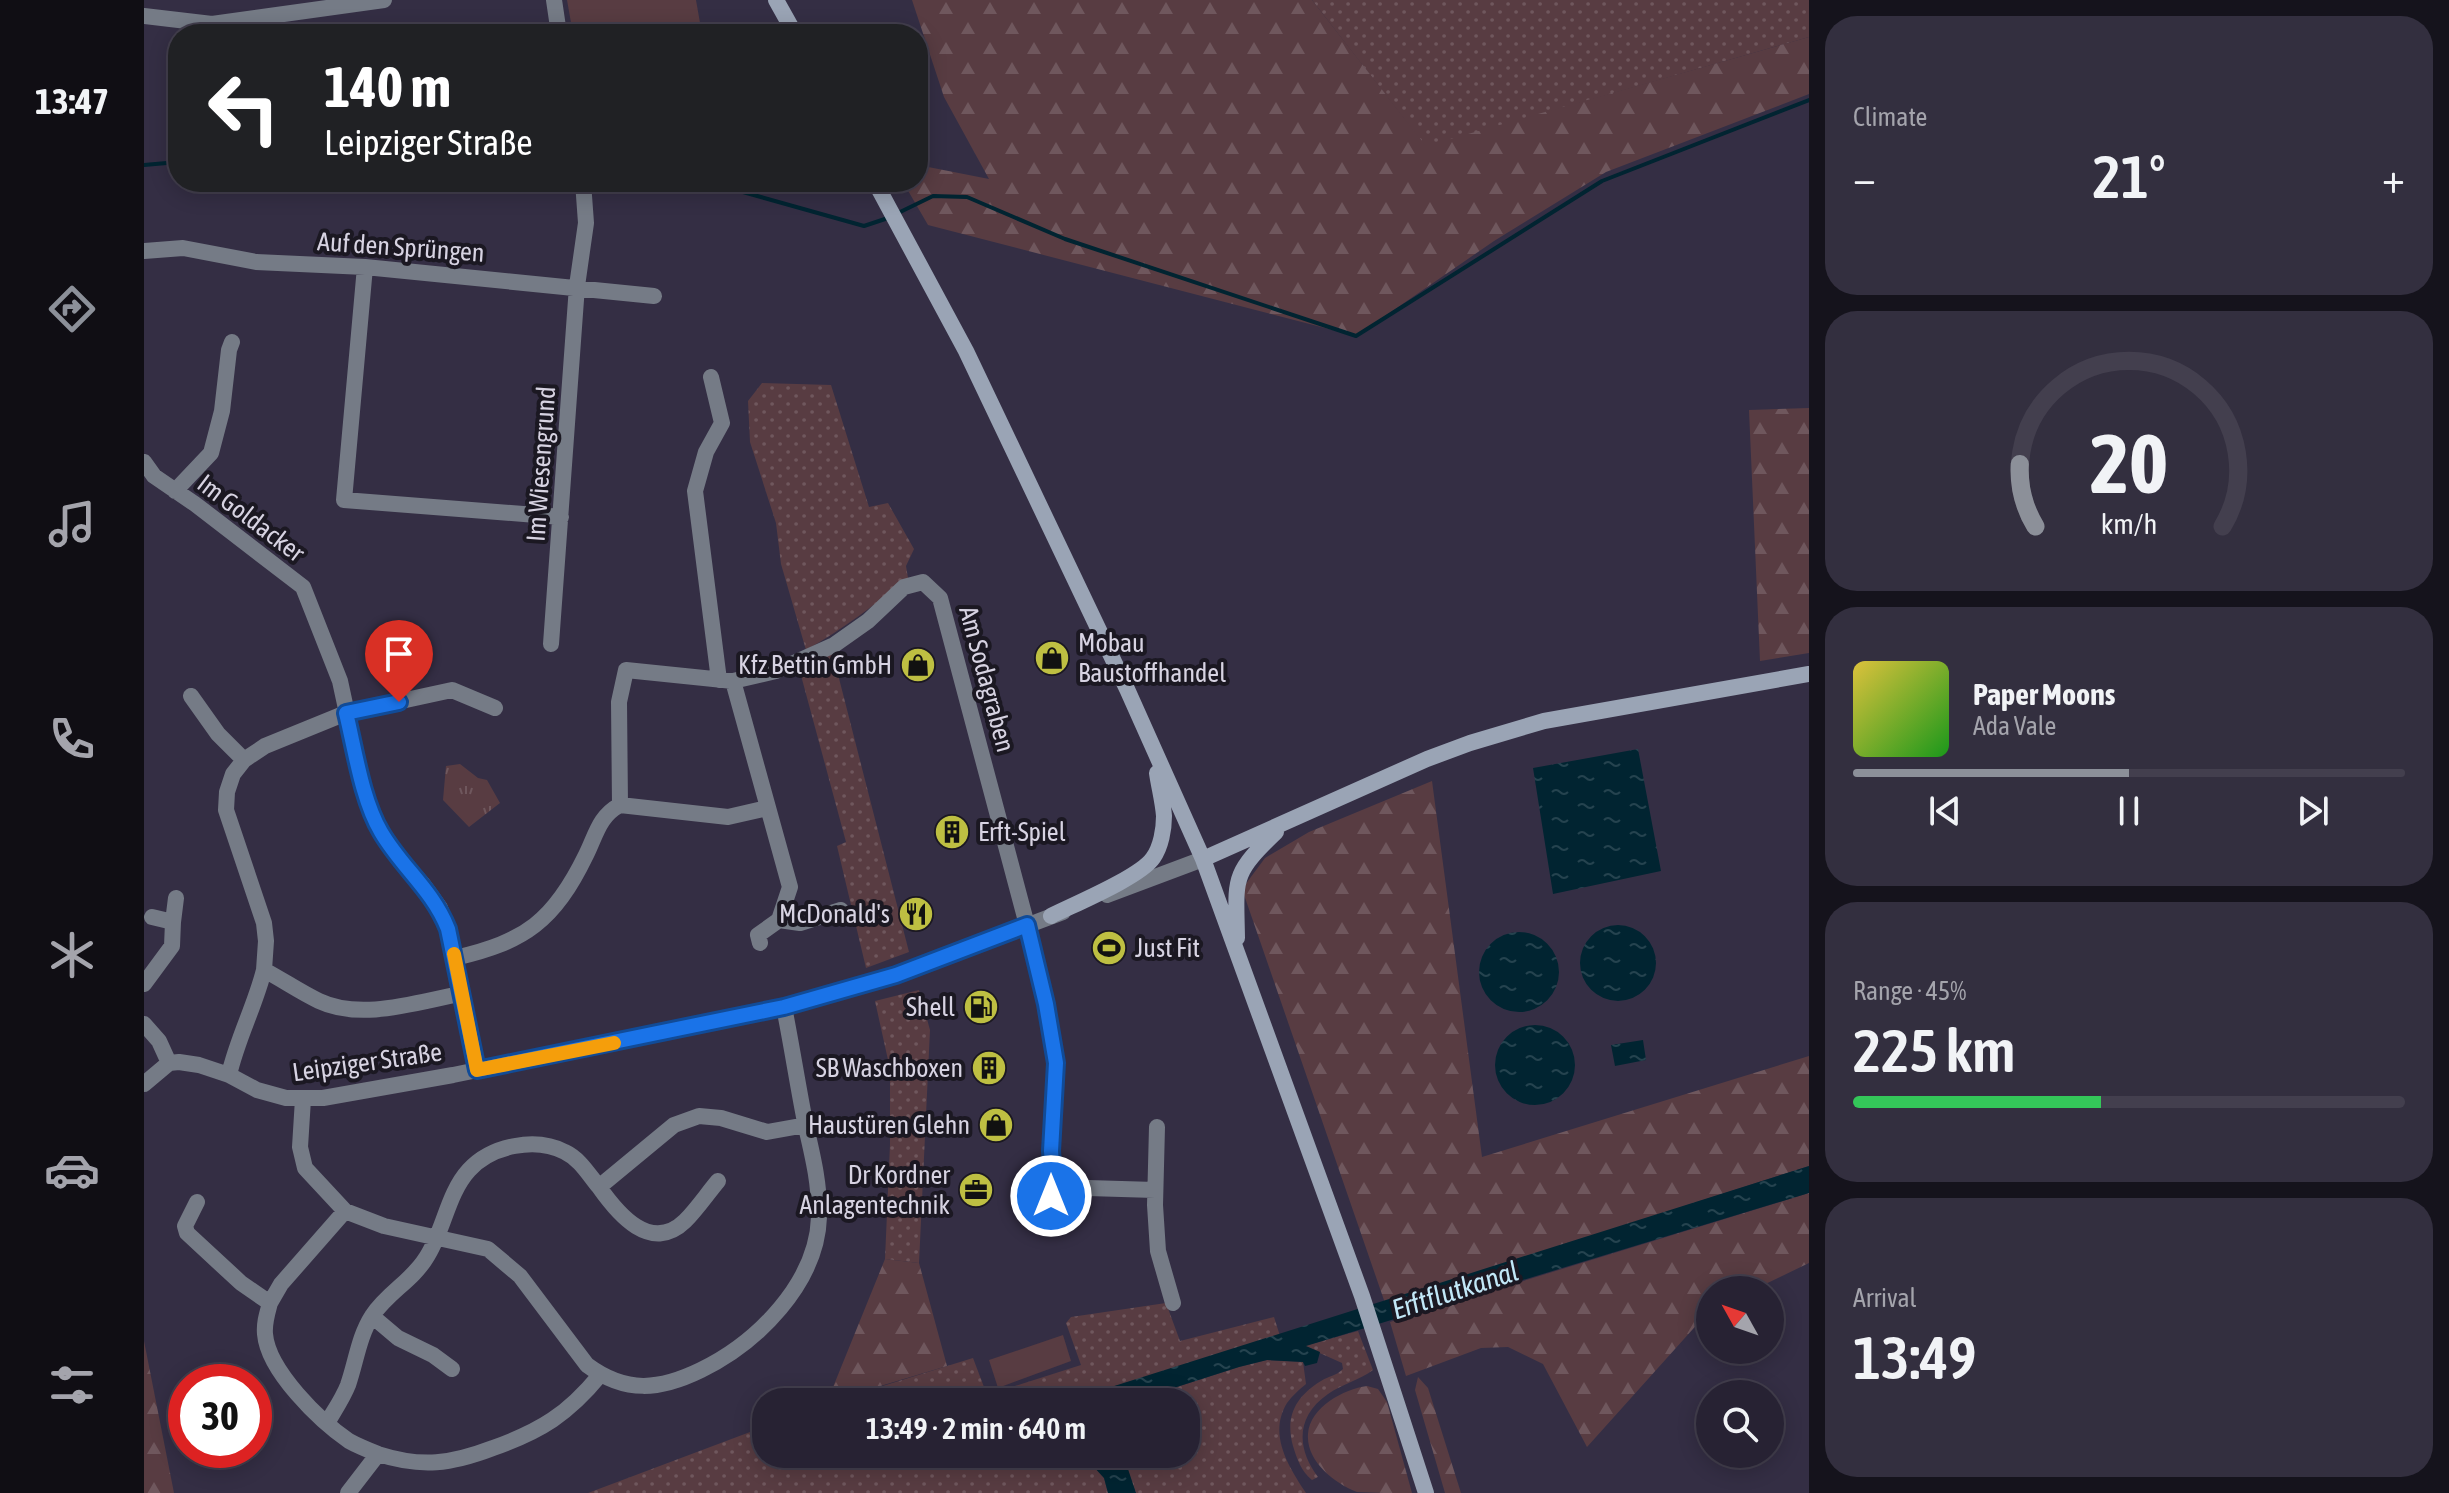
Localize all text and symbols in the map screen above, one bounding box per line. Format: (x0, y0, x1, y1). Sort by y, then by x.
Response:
text: 140 m (324, 55, 451, 119)
icon: left (192, 56, 296, 160)
text: 13:47 (35, 80, 109, 122)
text: Climate (1853, 102, 1927, 132)
text: Leipziger Straße (324, 121, 533, 163)
text: 21° (2093, 142, 2165, 211)
text: − (1853, 152, 1876, 202)
text: + (2382, 152, 2405, 202)
street label: Auf den Sprüngen (316, 226, 486, 268)
icon: directions (44, 281, 100, 337)
street label: Im Wiesengrund (521, 385, 561, 543)
text: 20 (2090, 415, 2168, 511)
street label: Im Goldacker (192, 468, 311, 568)
icon: music (44, 496, 100, 552)
text: km/h (2101, 507, 2157, 540)
street label: Am Sodagraben (953, 603, 1021, 755)
pin (365, 620, 433, 702)
place label: Mobau Baustoffhandel (1078, 628, 1226, 688)
icon: arrive (377, 632, 421, 676)
shop icon: Mobau Baustoffhandel (1033, 639, 1071, 677)
shop icon: Kfz Bettin GmbH (899, 646, 937, 684)
place label: Kfz Bettin GmbH (738, 650, 892, 680)
text: Paper Moons (1973, 677, 2115, 711)
icon: phone (44, 711, 100, 767)
text: Ada Vale (1973, 711, 2056, 741)
icon: previous (1923, 789, 1967, 833)
icon: pause (2107, 789, 2151, 833)
icon: next (2291, 789, 2335, 833)
building icon: Erft-Spiel (933, 813, 971, 851)
place label: Erft-Spiel (978, 817, 1066, 847)
restaurant icon: McDonald's (897, 895, 935, 933)
place label: McDonald's (779, 899, 890, 929)
icon: climate (44, 927, 100, 983)
sports icon: Just Fit (1090, 929, 1128, 967)
place label: Just Fit (1135, 933, 1200, 963)
text: Range · 45% (1853, 976, 1966, 1006)
fuel station icon: Shell (962, 988, 1000, 1026)
place label: Shell (906, 992, 955, 1022)
text: 225 km (1853, 1016, 2015, 1085)
street label: Leipziger Straße (290, 1037, 444, 1087)
building icon: SB Waschboxen (970, 1049, 1008, 1087)
place label: SB Waschboxen (816, 1053, 963, 1083)
shop icon: Haustüren Glehn (977, 1106, 1015, 1144)
place label: Haustüren Glehn (808, 1110, 970, 1140)
icon: car (44, 1142, 100, 1198)
position arrow (1009, 1154, 1093, 1238)
place label: Dr Kordner Anlagentechnik (799, 1160, 950, 1220)
office icon: Dr Kordner Anlagentechnik (957, 1171, 995, 1209)
water label: Erftflutkanal (1388, 1255, 1522, 1325)
north arrow (1696, 1276, 1784, 1364)
map controls (1696, 1276, 1784, 1468)
text: Arrival (1853, 1283, 1917, 1313)
text: 13:49 (1853, 1323, 1976, 1392)
icon: filters (44, 1357, 100, 1413)
speed limit sign: 30 (168, 1364, 272, 1468)
button: search (1696, 1380, 1784, 1468)
text: 13:49 · 2 min · 640 m (866, 1411, 1086, 1445)

